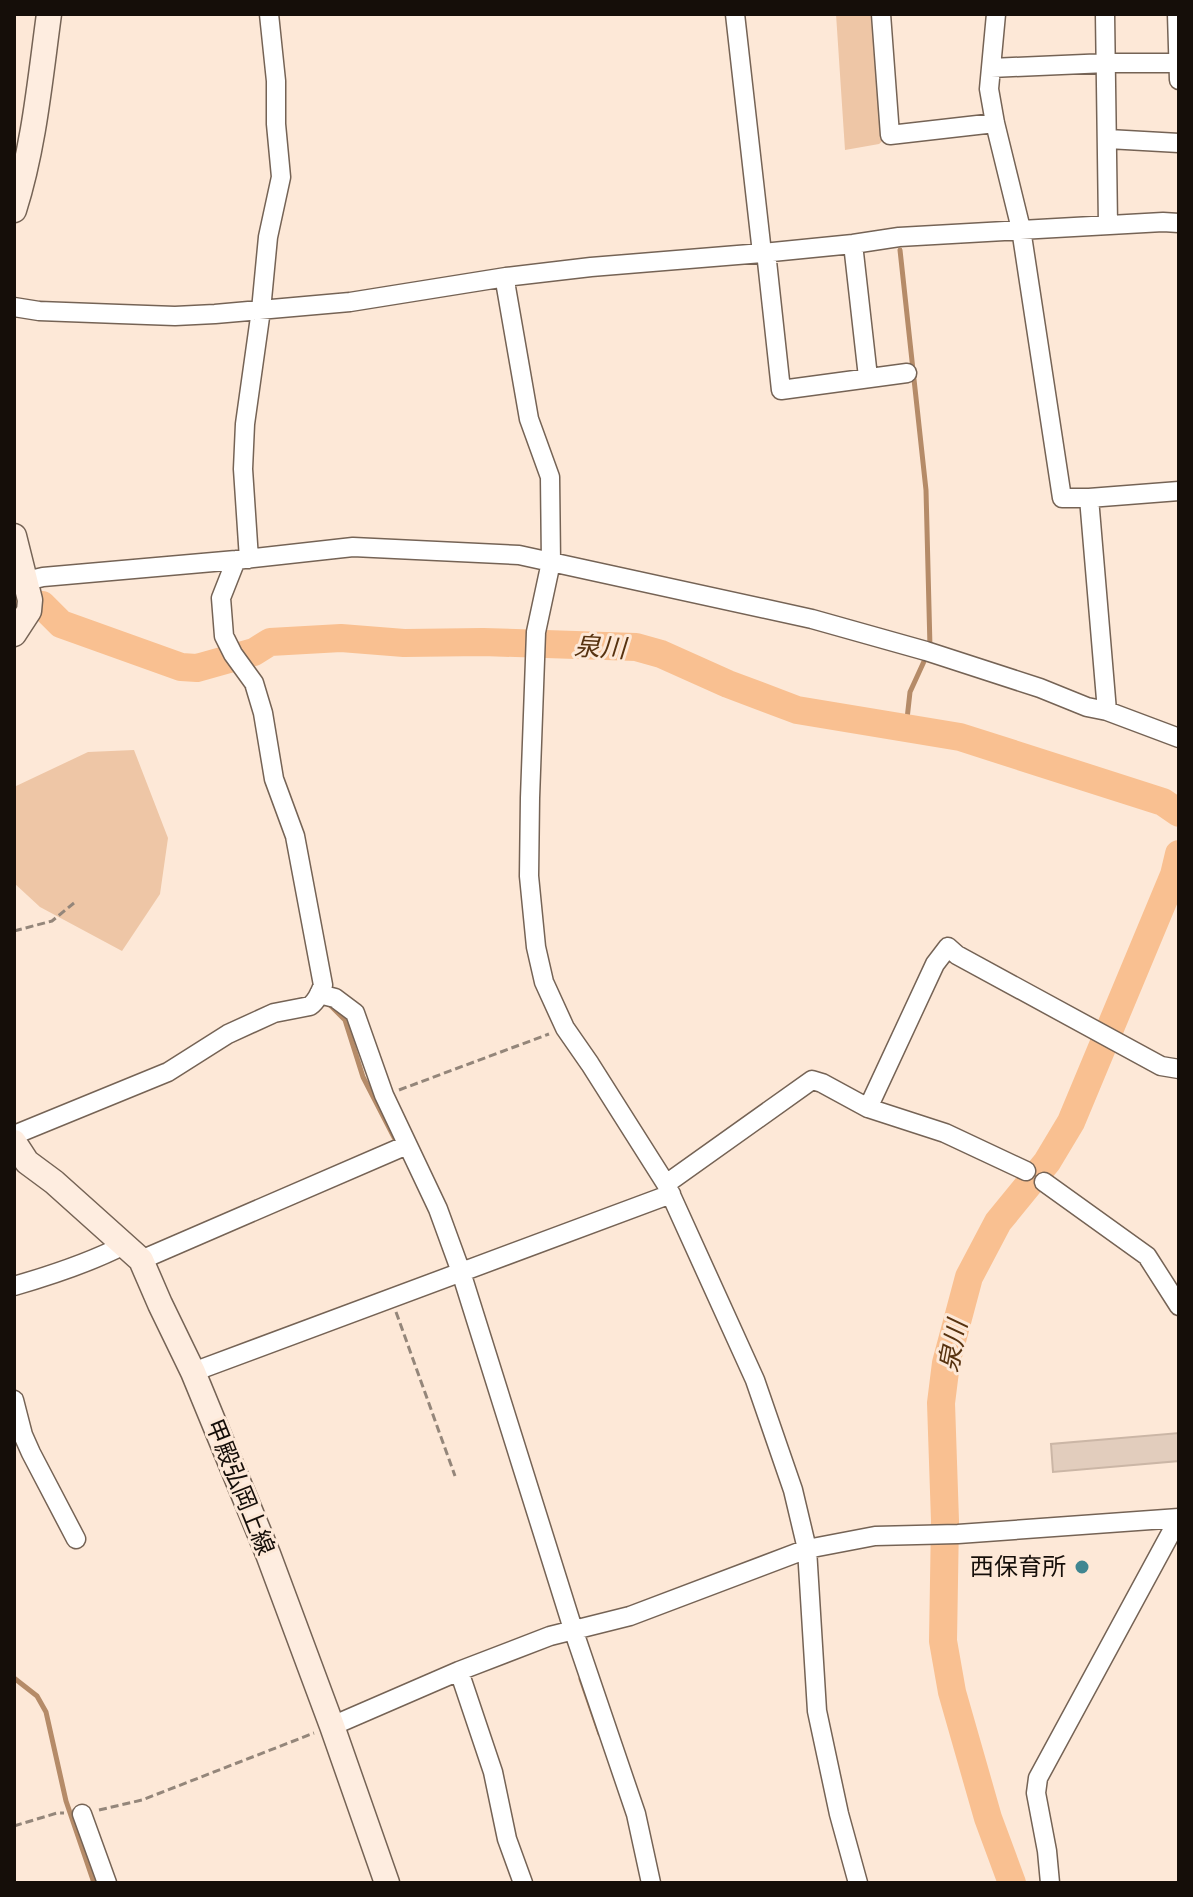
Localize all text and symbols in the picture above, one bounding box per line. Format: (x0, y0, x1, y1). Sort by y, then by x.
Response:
water label: 泉川 (573, 629, 630, 665)
water label: 泉川 (931, 1314, 975, 1375)
street label: 甲殿弘岡上線 (199, 1414, 282, 1559)
place label: 西保育所 (970, 1551, 1066, 1582)
marker: 西保育所 (1073, 1558, 1091, 1576)

